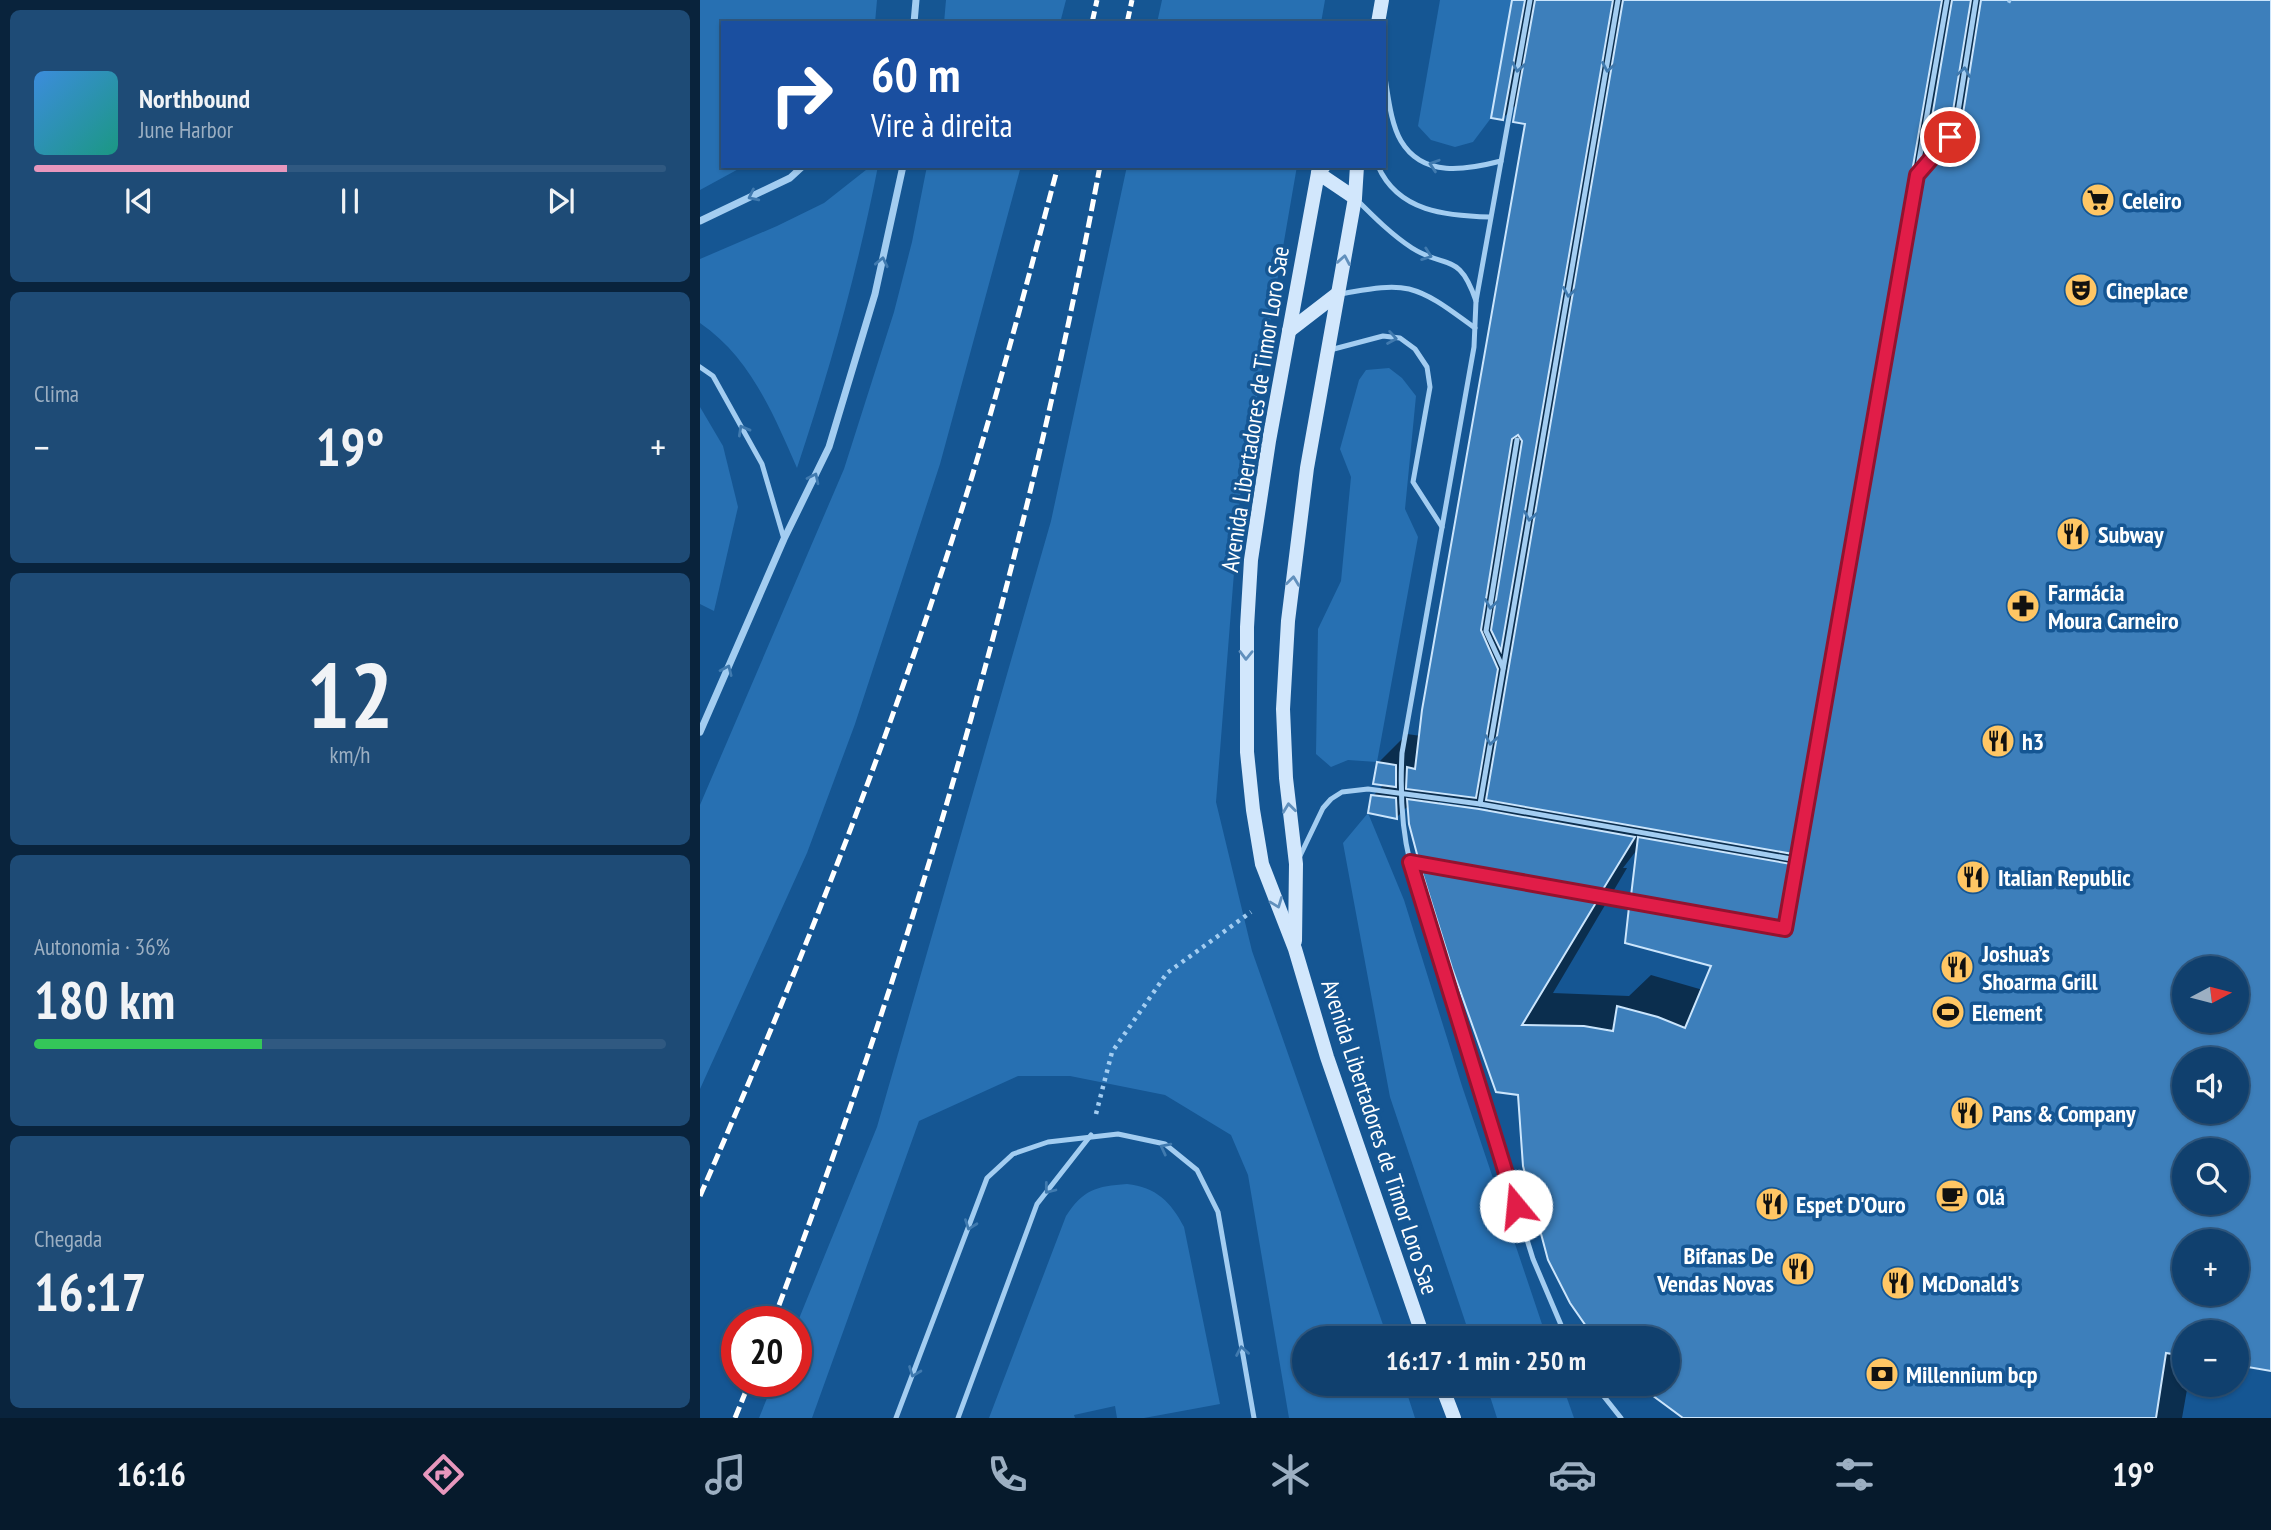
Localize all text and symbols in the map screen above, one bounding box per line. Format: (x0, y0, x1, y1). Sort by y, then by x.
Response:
text: 60 m (871, 42, 960, 106)
icon: right (756, 49, 847, 140)
one-way arrow (1511, 61, 1526, 73)
one-way arrow (1601, 61, 1616, 73)
one-way arrow (1956, 66, 1971, 78)
text: Northbound (139, 82, 250, 115)
text: Vire à direita (871, 104, 1012, 146)
pin (1920, 107, 1980, 167)
text: June Harbor (139, 115, 233, 144)
icon: arrive (1931, 118, 1969, 156)
one-way arrow (1429, 159, 1441, 173)
supermarket icon: Celeiro (2079, 181, 2117, 219)
icon: previous (120, 182, 158, 220)
icon: pause (331, 182, 369, 220)
icon: next (542, 182, 580, 220)
place label: Celeiro (2122, 185, 2182, 216)
one-way arrow (748, 187, 760, 201)
street label: Avenida Libertadores de Timor Loro Sae (1214, 244, 1296, 574)
one-way arrow (1421, 246, 1433, 260)
one-way arrow (1335, 254, 1350, 266)
one-way arrow (874, 256, 889, 268)
theatre icon: Cineplace (2062, 271, 2100, 309)
place label: Cineplace (2106, 275, 2188, 306)
one-way arrow (1562, 286, 1577, 298)
one-way arrow (1387, 330, 1398, 345)
text: Clima (34, 379, 79, 408)
text: 19° (316, 413, 384, 480)
text: − (34, 422, 50, 471)
text: + (650, 422, 666, 471)
one-way arrow (738, 425, 751, 438)
one-way arrow (805, 473, 819, 485)
one-way arrow (1523, 510, 1538, 522)
restaurant icon: Subway (2054, 515, 2092, 553)
place label: Subway (2098, 519, 2164, 550)
one-way arrow (1285, 575, 1300, 587)
place label: Farmácia Moura Carneiro (2048, 577, 2179, 636)
pharmacy icon: Farmácia Moura Carneiro (2004, 587, 2042, 625)
one-way arrow (1484, 598, 1499, 610)
text: 12 (307, 635, 394, 753)
one-way arrow (1238, 651, 1254, 661)
one-way arrow (719, 665, 733, 677)
restaurant icon: h3 (1979, 722, 2017, 760)
place label: h3 (2022, 726, 2044, 757)
one-way arrow (1484, 734, 1499, 746)
text: km/h (330, 740, 370, 769)
one-way arrow (1282, 802, 1297, 814)
restaurant icon: Italian Republic (1954, 858, 1992, 896)
place label: Italian Republic (1998, 862, 2131, 893)
one-way arrow (1269, 897, 1283, 909)
text: Autonomia · 36% (34, 932, 170, 961)
place label: Joshua’s Shoarma Grill (1981, 938, 2098, 997)
restaurant icon: Joshua’s Shoarma Grill (1938, 948, 1976, 986)
north arrow (2172, 956, 2249, 1032)
map controls (2172, 956, 2249, 1397)
text: 180 km (34, 966, 175, 1033)
street label: Avenida Libertadores de Timor Loro Sae (1314, 976, 1446, 1298)
sports icon: Element (1929, 993, 1967, 1031)
place label: Element (1972, 997, 2042, 1028)
button: sound (2172, 1047, 2249, 1124)
restaurant icon: Pans & Company (1948, 1094, 1986, 1132)
place label: Pans & Company (1992, 1098, 2136, 1129)
button: search (2172, 1138, 2249, 1215)
one-way arrow (1159, 1142, 1172, 1156)
position arrow (1479, 1169, 1553, 1243)
cafe icon: Olá (1933, 1177, 1971, 1215)
one-way arrow (1045, 1180, 1057, 1193)
place label: Olá (1976, 1181, 2005, 1212)
restaurant icon: Espet D'Ouro (1753, 1185, 1791, 1223)
place label: Espet D'Ouro (1796, 1189, 1906, 1220)
one-way arrow (964, 1219, 978, 1231)
text: Chegada (34, 1224, 102, 1253)
button: + (2172, 1229, 2249, 1306)
place label: Bifanas De Vendas Novas (1656, 1240, 1774, 1299)
restaurant icon: Bifanas De Vendas Novas (1779, 1250, 1817, 1288)
text: 16:17 (34, 1258, 146, 1325)
restaurant icon: McDonald's (1879, 1264, 1917, 1302)
place label: McDonald's (1922, 1268, 2019, 1299)
speed limit sign: 20 (721, 1306, 812, 1397)
button: − (2172, 1320, 2249, 1397)
text: 16:17 · 1 min · 250 m (1386, 1344, 1586, 1377)
one-way arrow (1235, 1345, 1250, 1357)
bank icon: Millennium bcp (1863, 1355, 1901, 1393)
place label: Millennium bcp (1906, 1359, 2038, 1390)
one-way arrow (908, 1366, 922, 1378)
icon: directions (419, 1450, 468, 1499)
icon: music (701, 1450, 750, 1499)
icon: phone (983, 1450, 1032, 1499)
icon: climate (1266, 1450, 1315, 1499)
icon: car (1548, 1450, 1597, 1499)
icon: filters (1830, 1450, 1879, 1499)
text: 16:16 (117, 1453, 186, 1495)
text: 19° (2112, 1453, 2154, 1495)

